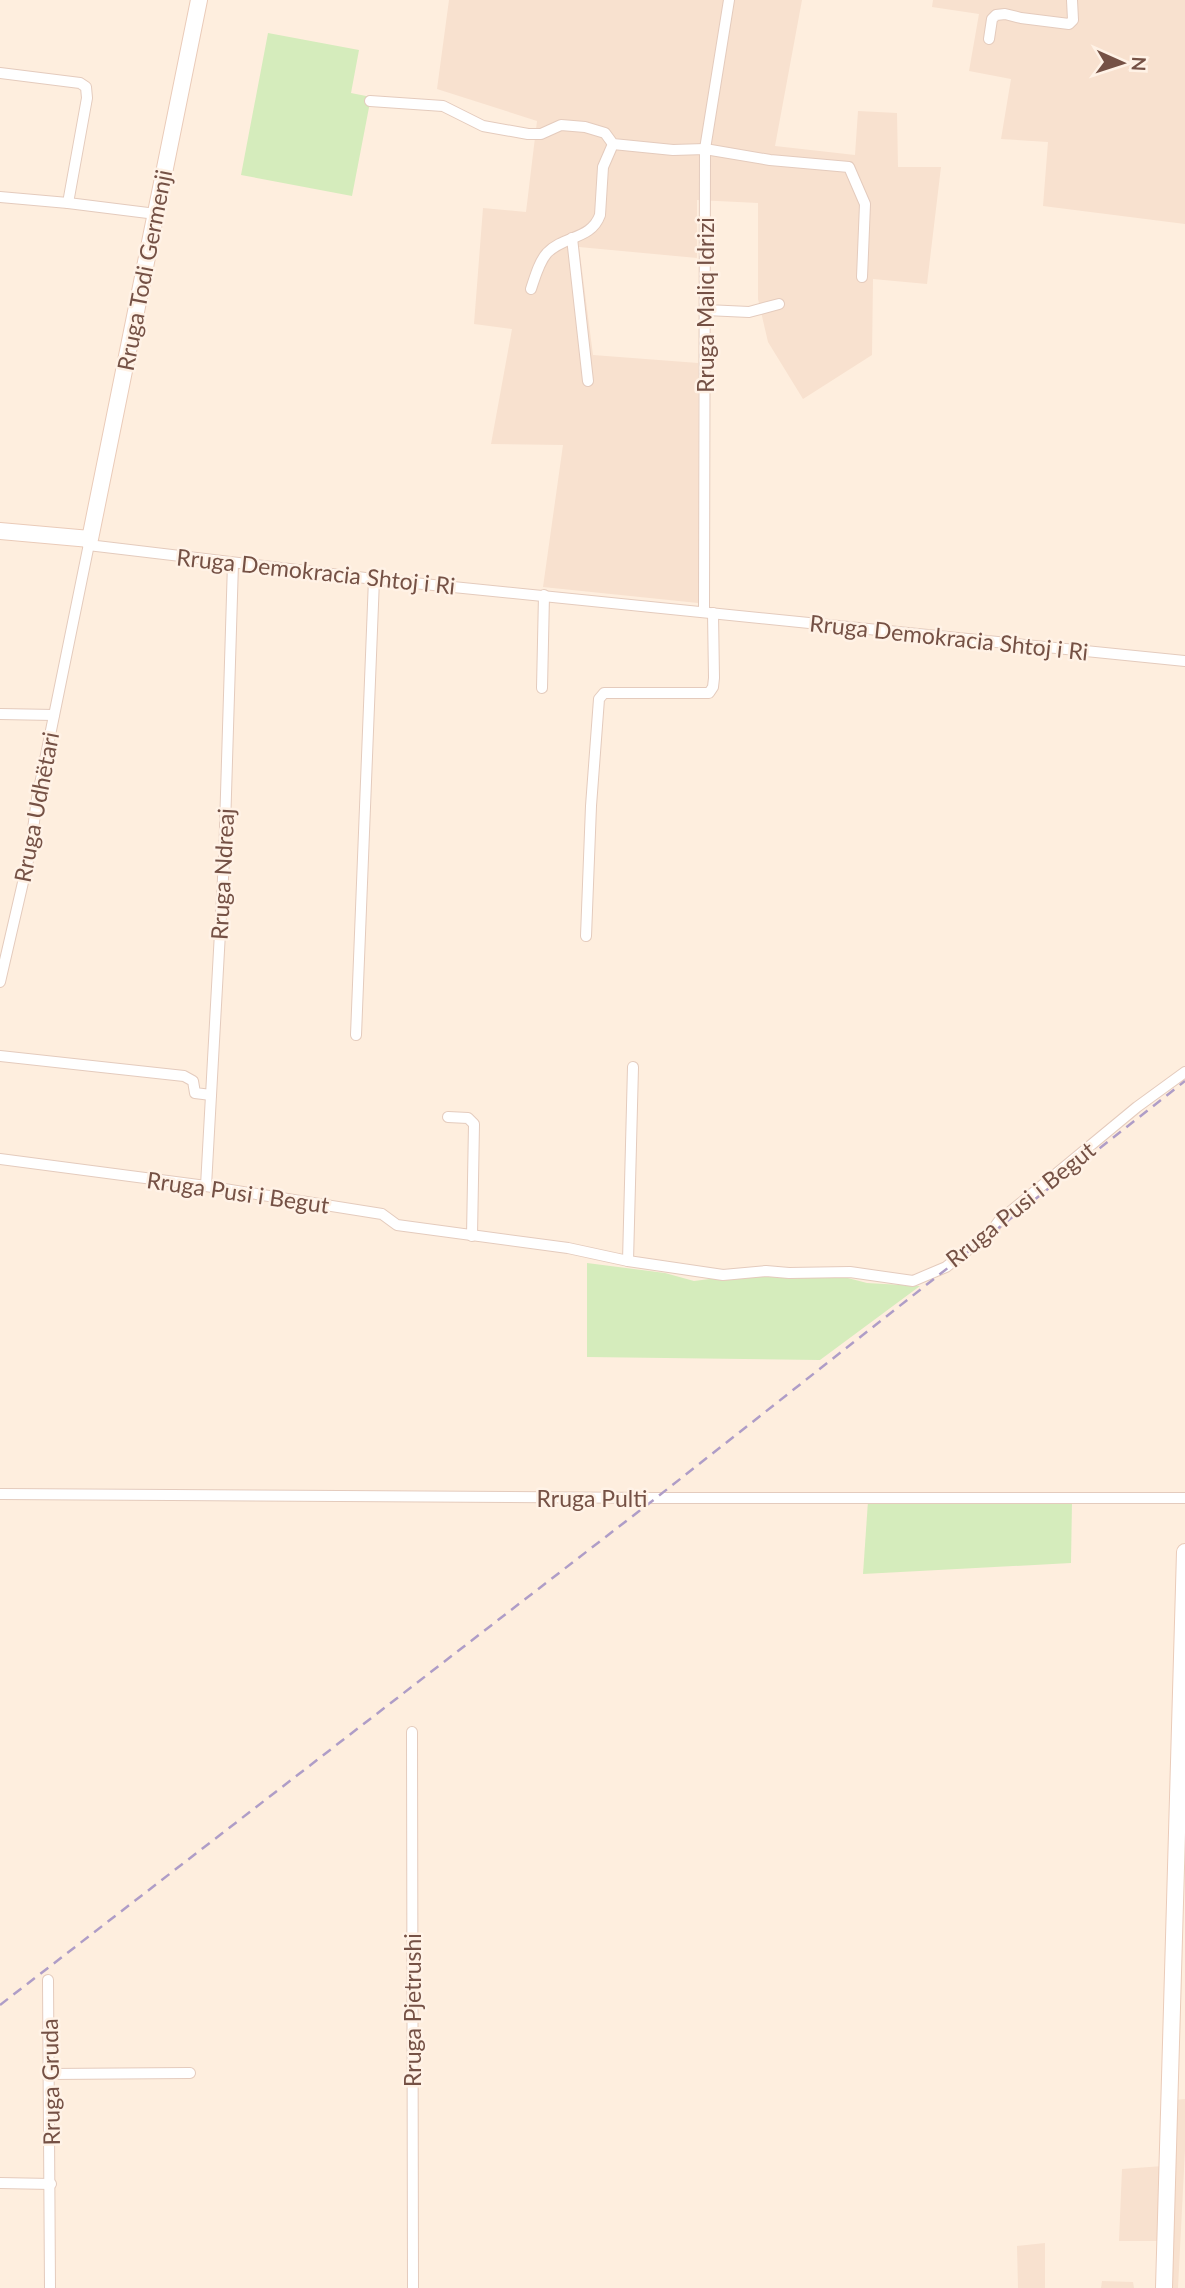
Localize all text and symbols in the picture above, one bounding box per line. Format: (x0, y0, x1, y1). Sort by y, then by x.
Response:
north arrow (1087, 28, 1157, 98)
text: N (1128, 56, 1151, 72)
street label: Rruga Todi Germenji (111, 167, 177, 373)
street label: Rruga Maliq Idrizi (691, 217, 719, 393)
street label: Rruga Demokracia Shtoj i Ri (175, 542, 457, 600)
street label: Rruga Demokracia Shtoj i Ri (808, 608, 1090, 666)
street label: Rruga Udhëtari (8, 729, 64, 885)
street label: Rruga Ndreaj (205, 807, 239, 941)
street label: Rruga Pusi i Begut (940, 1135, 1101, 1273)
street label: Rruga Pusi i Begut (145, 1165, 332, 1219)
street label: Rruga Pulti (537, 1484, 647, 1512)
street label: Rruga Pjetrushi (398, 1933, 426, 2087)
street label: Rruga Gruda (35, 2018, 65, 2146)

